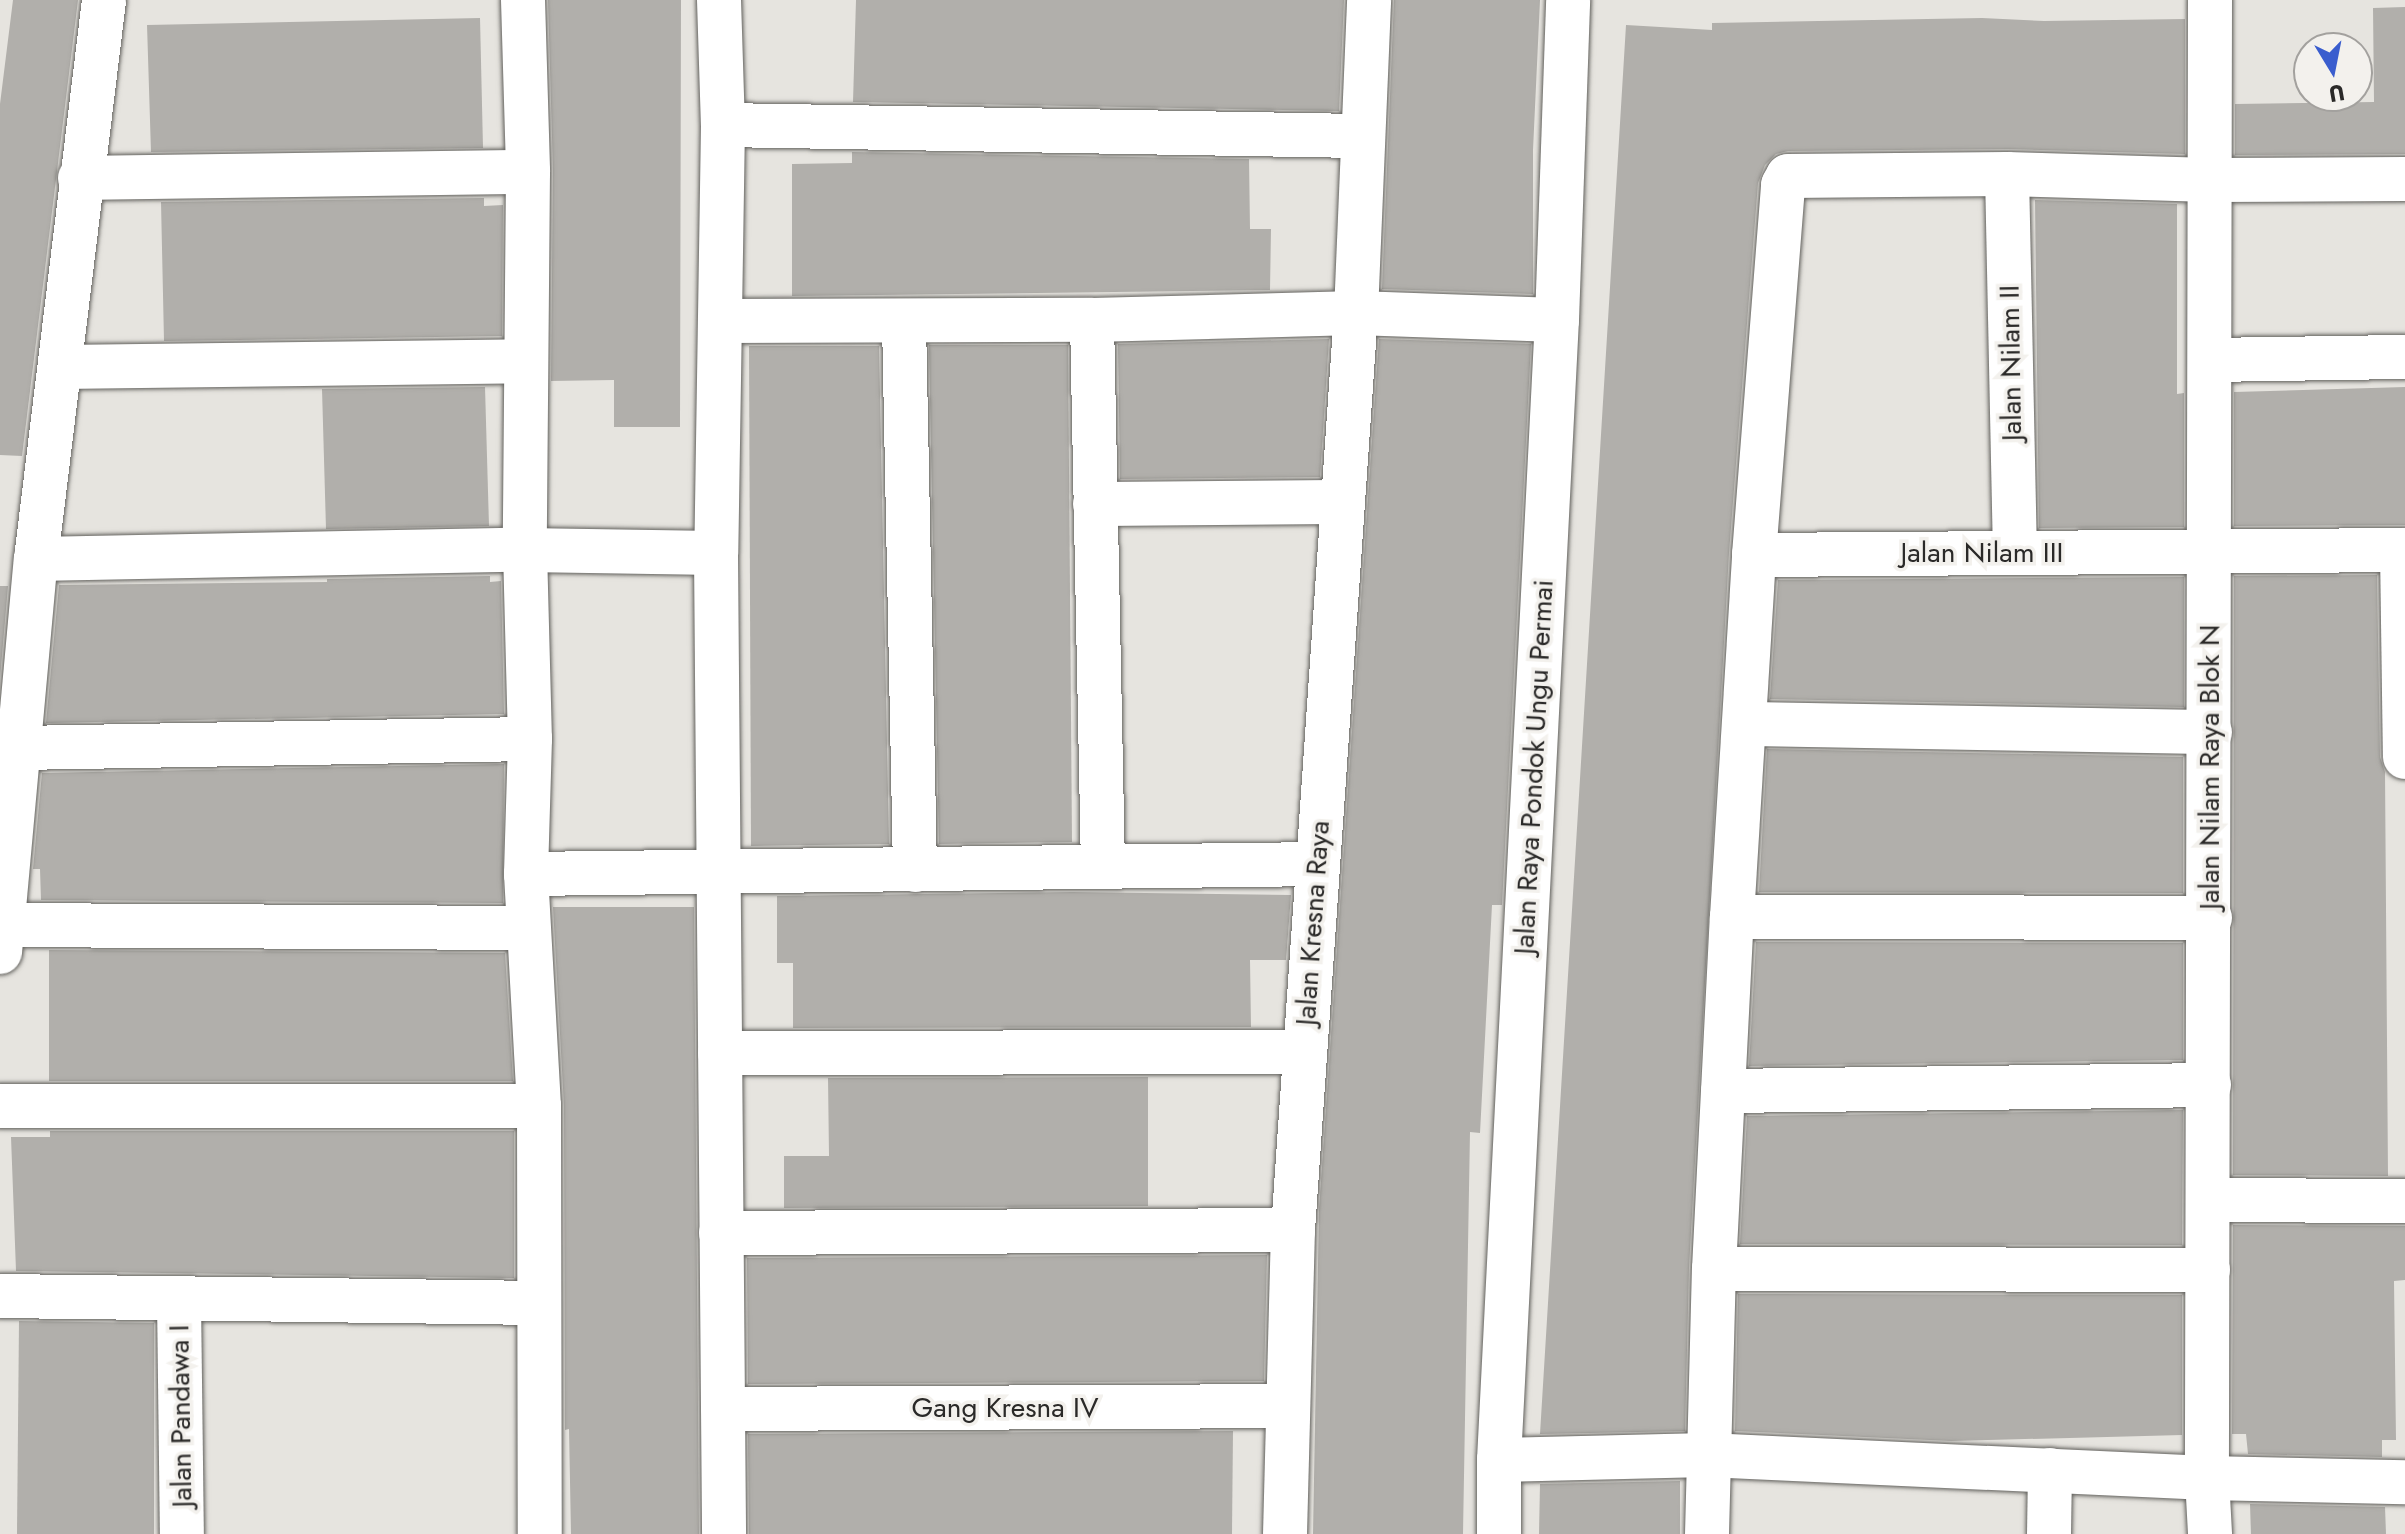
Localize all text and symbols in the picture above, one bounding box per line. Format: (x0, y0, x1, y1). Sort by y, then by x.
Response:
north arrow (2293, 32, 2373, 112)
text: U (2326, 77, 2347, 111)
street label: Jalan Nilam II (1993, 285, 2029, 441)
street label: Jalan Nilam III (1901, 536, 2063, 570)
street label: Jalan Raya Pondok Ungu Permai (1507, 579, 1561, 955)
street label: Jalan Nilam Raya Blok N (2193, 624, 2227, 910)
street label: Jalan Kresna Raya (1289, 819, 1337, 1027)
street label: Jalan Pandawa I (163, 1324, 199, 1508)
street label: Gang Kresna IV (912, 1391, 1098, 1425)

